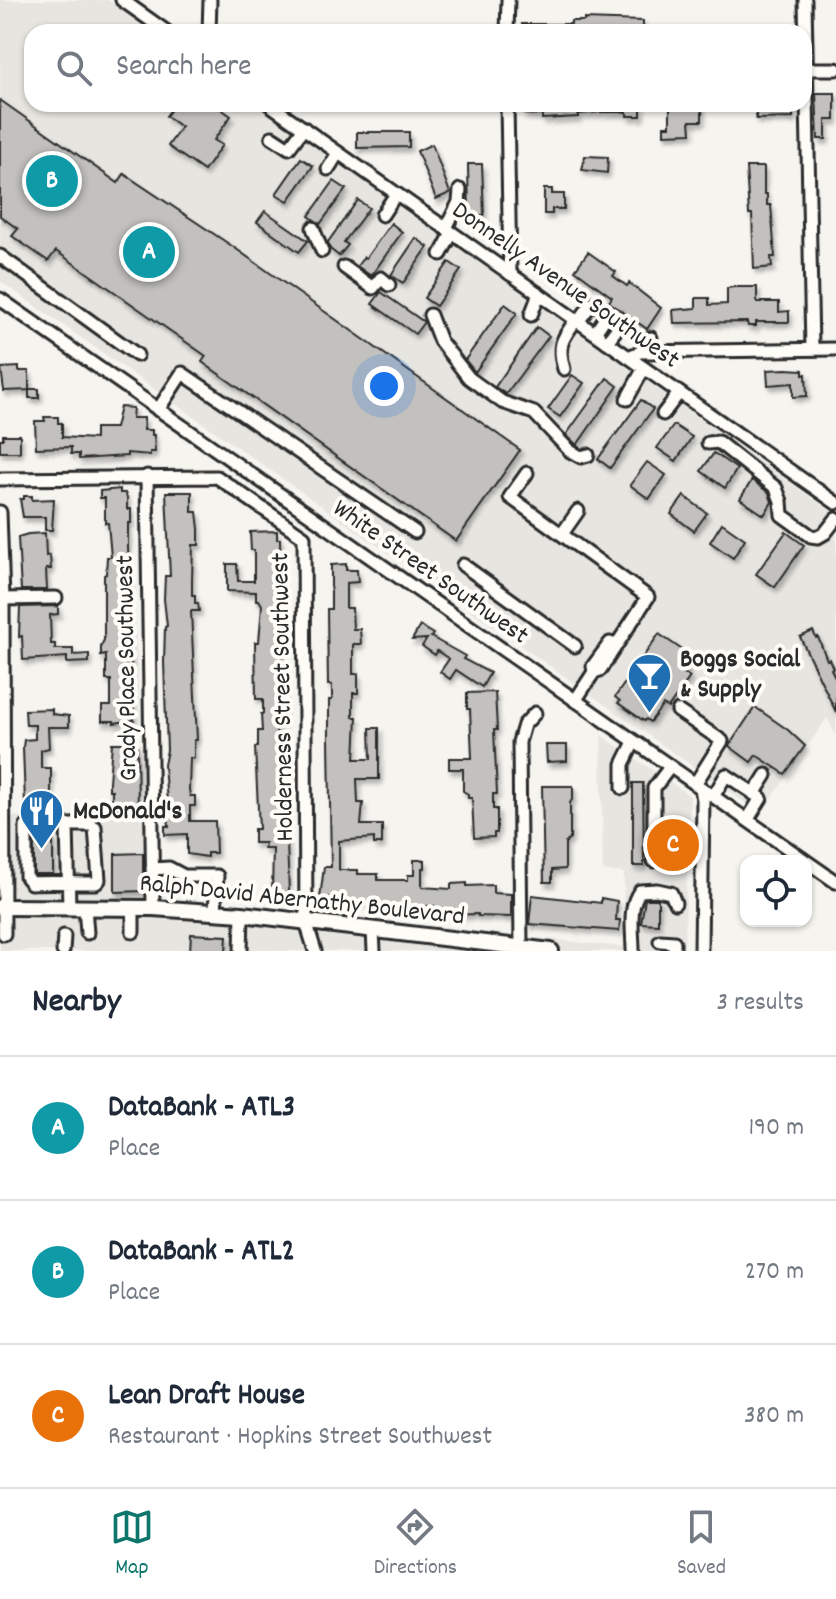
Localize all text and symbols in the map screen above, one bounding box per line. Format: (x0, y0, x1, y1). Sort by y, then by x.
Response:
search box (24, 24, 812, 112)
icon: search (52, 46, 96, 90)
text: Search here (116, 47, 252, 90)
pin: B (26, 151, 78, 211)
street label: Donnelly Avenue Southwest (443, 193, 687, 379)
pin: A (123, 222, 175, 282)
your location (364, 366, 404, 406)
street label: White Street Southwest (324, 491, 536, 655)
street label: Holderness Street Southwest (263, 552, 305, 842)
street label: Grady Place Southwest (108, 554, 148, 781)
place label: Boggs Social & Supply (680, 642, 801, 709)
bar icon: Boggs Social & Supply (625, 651, 673, 714)
restaurant icon: McDonald's (18, 788, 66, 851)
place label: McDonald's (73, 794, 182, 831)
pin: C (647, 815, 699, 875)
map controls (740, 855, 812, 927)
button: locate (740, 855, 812, 927)
street label: Ralph David Abernathy Boulevard (138, 866, 466, 936)
text: Nearby (32, 979, 121, 1028)
text: 3 results (717, 985, 804, 1022)
text: DataBank - ATL3 (108, 1088, 295, 1131)
text: A (51, 1110, 65, 1147)
text: 190 m (748, 1110, 804, 1147)
text: Place (108, 1131, 160, 1168)
text: DataBank - ATL2 (108, 1232, 295, 1275)
text: B (52, 1254, 64, 1291)
text: 270 m (745, 1254, 804, 1291)
text: Place (108, 1275, 160, 1312)
text: Lean Draft House (108, 1376, 305, 1419)
text: C (52, 1398, 64, 1435)
text: 380 m (744, 1398, 804, 1435)
text: Restaurant · Hopkins Street Southwest (108, 1419, 492, 1456)
tab: Map (110, 1505, 154, 1584)
tab: Directions (374, 1505, 457, 1584)
tab: Saved (677, 1505, 726, 1584)

